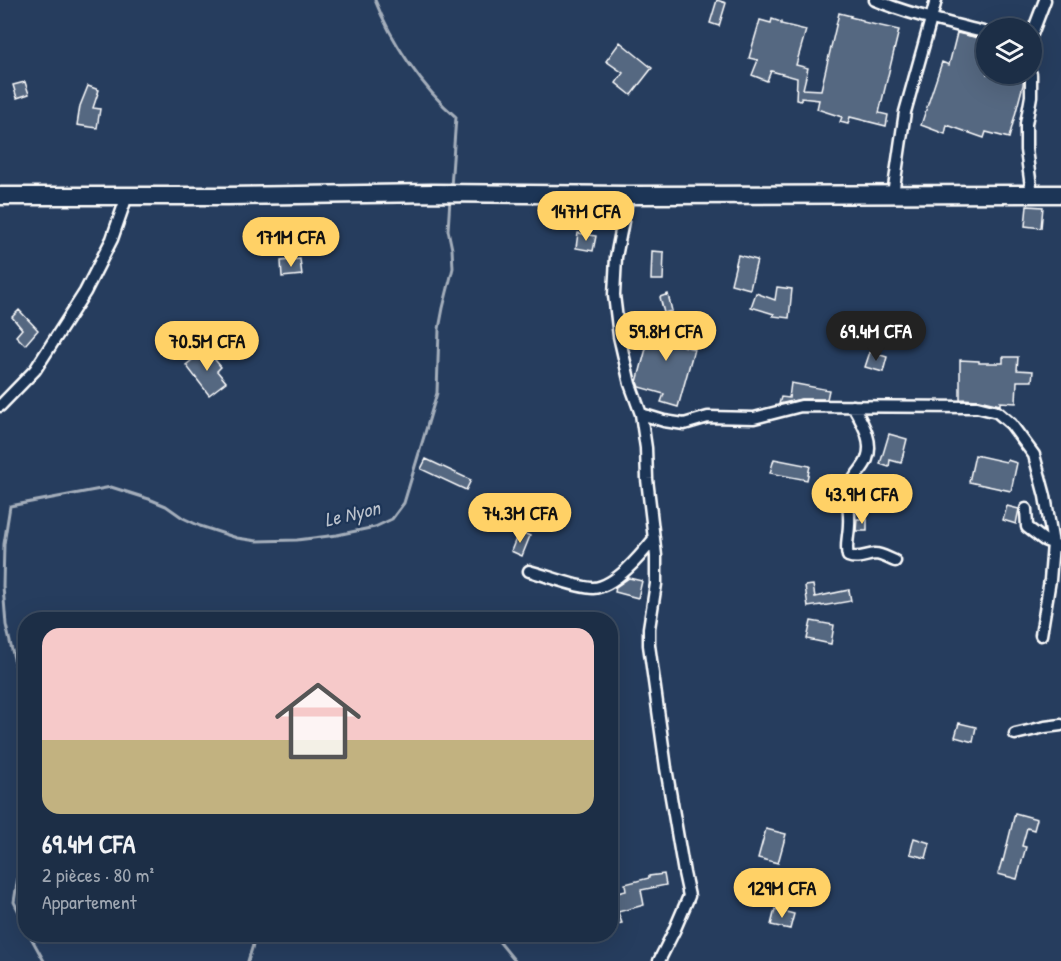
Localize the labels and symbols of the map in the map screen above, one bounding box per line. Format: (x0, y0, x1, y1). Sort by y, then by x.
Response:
pin: 147M CFA (524, 191, 648, 242)
pin: 171M CFA (229, 217, 353, 268)
pin: 59.8M CFA (597, 311, 735, 362)
pin: 69.4M CFA (807, 311, 945, 362)
pin: 70.5M CFA (138, 321, 276, 372)
pin: 43.9M CFA (793, 474, 931, 525)
water label: Le Nyon (322, 493, 385, 533)
pin: 74.3M CFA (451, 493, 589, 544)
pin: 129M CFA (720, 868, 844, 919)

